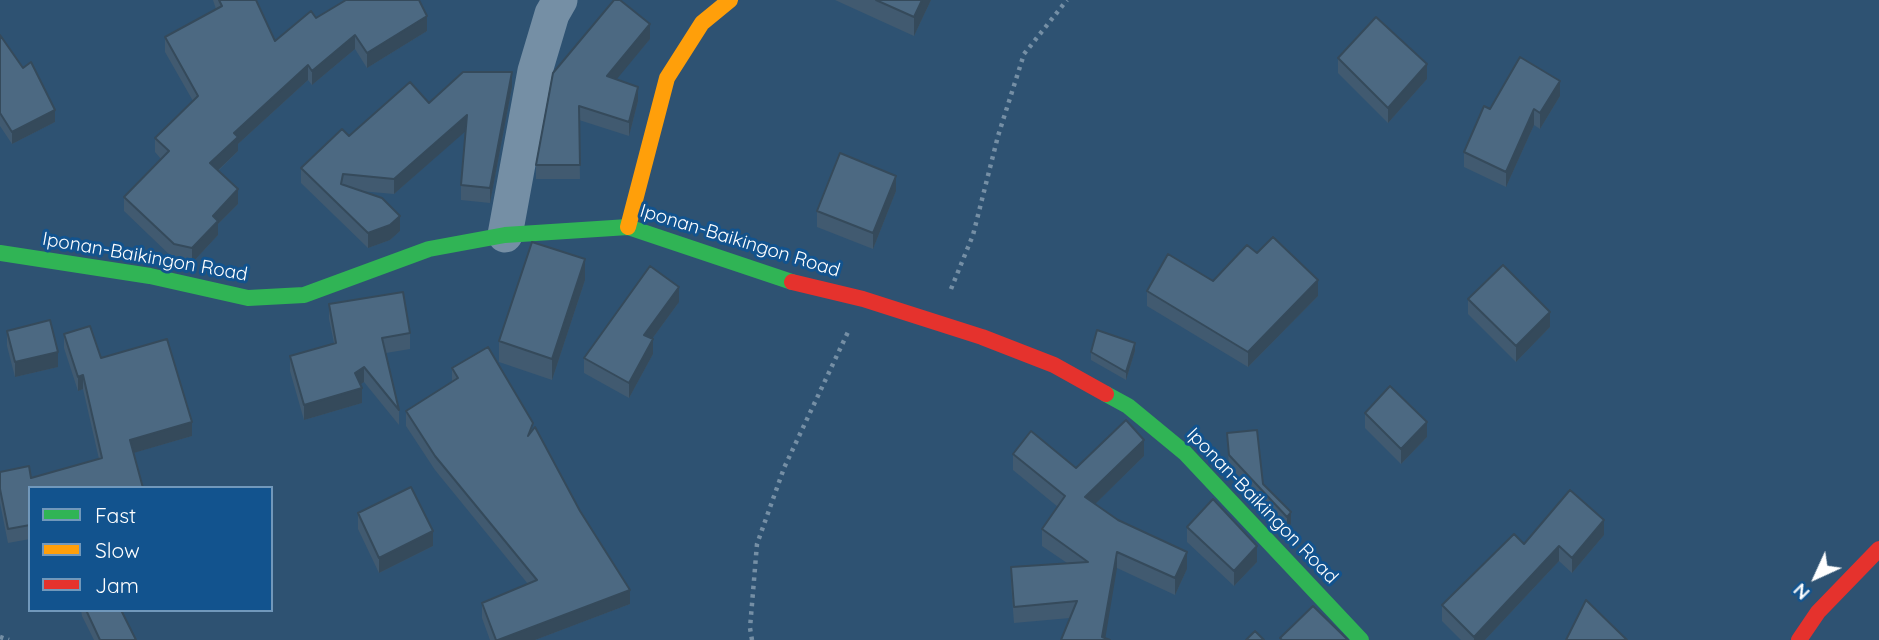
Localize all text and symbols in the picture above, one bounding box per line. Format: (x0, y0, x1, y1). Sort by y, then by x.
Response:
street label: Iponan-Baikingon Road (637, 200, 843, 282)
street label: Iponan-Baikingon Road (41, 228, 249, 286)
street label: Iponan-Baikingon Road (1182, 423, 1342, 589)
legend (28, 486, 273, 612)
text: Fast (95, 502, 136, 528)
text: Slow (95, 537, 140, 563)
north arrow (1781, 542, 1851, 612)
text: Jam (95, 572, 139, 598)
text: N (1788, 578, 1815, 605)

